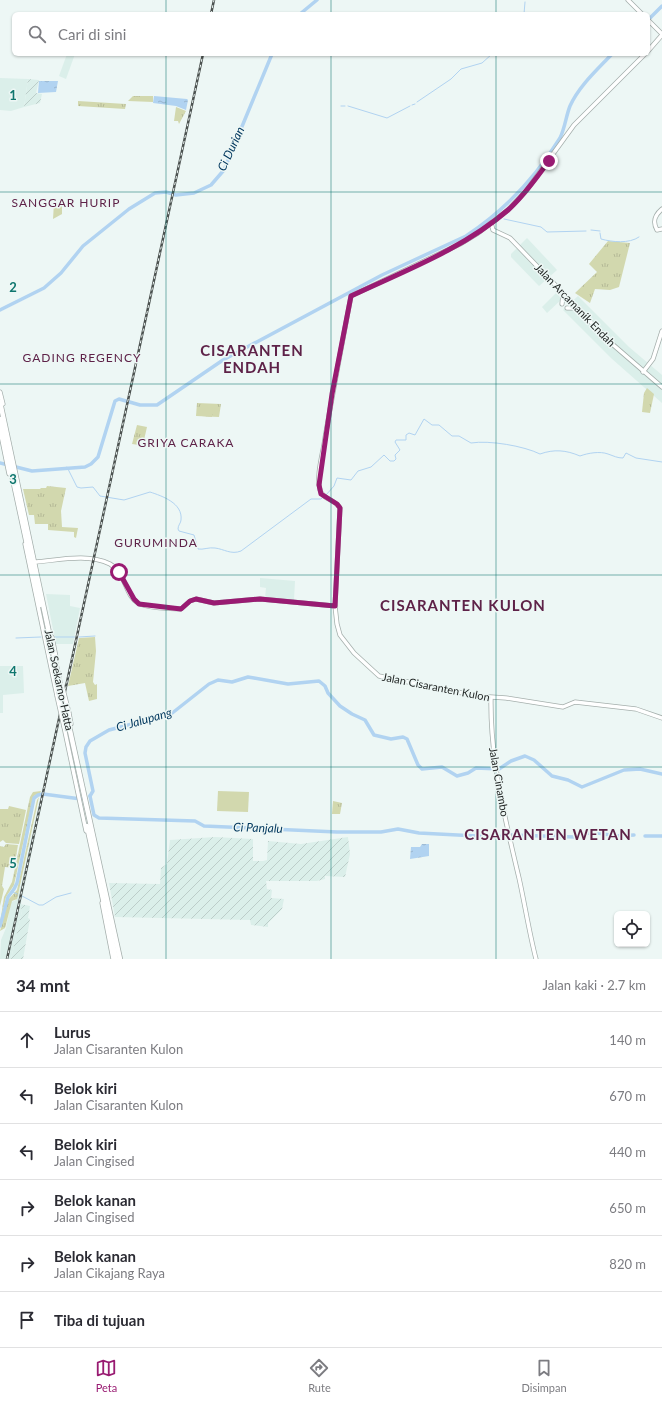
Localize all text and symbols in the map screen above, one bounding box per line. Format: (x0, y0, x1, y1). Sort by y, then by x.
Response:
search box (12, 12, 650, 56)
icon: search (26, 23, 48, 45)
text: Cari di sini (58, 25, 126, 43)
text: 1 (9, 87, 17, 103)
water label: Ci Durian (214, 124, 247, 173)
route end (540, 152, 558, 170)
district label: SANGGAR HURIP (12, 195, 120, 210)
street label: Jalan Arcamanik Endah (532, 260, 618, 349)
text: 2 (9, 279, 17, 295)
district label: CISARANTEN ENDAH (200, 341, 304, 376)
district label: GADING REGENCY (23, 350, 141, 365)
district label: GRIYA CARAKA (138, 435, 234, 450)
text: 3 (9, 471, 17, 487)
district label: GURUMINDA (114, 535, 198, 550)
route start (110, 563, 128, 581)
district label: CISARANTEN KULON (380, 596, 546, 614)
street label: Jalan Soekarno-Hatta (42, 628, 77, 732)
text: 4 (9, 663, 17, 679)
street label: Jalan Cisaranten Kulon (381, 670, 491, 703)
water label: Ci Jalupang (114, 704, 174, 735)
street label: Jalan Cinambo (487, 746, 512, 817)
water label: Ci Panjalu (233, 819, 283, 836)
district label: CISARANTEN WETAN (464, 825, 632, 843)
text: 5 (9, 855, 17, 871)
map controls (614, 911, 650, 947)
button: locate (614, 911, 650, 947)
text: 34 mnt (16, 975, 70, 996)
text: Jalan kaki · 2.7 km (543, 977, 646, 993)
text: Lurus (54, 1023, 91, 1041)
icon: ahead (16, 1029, 38, 1051)
text: 140 m (609, 1032, 646, 1048)
text: Jalan Cisaranten Kulon (54, 1041, 183, 1057)
text: Belok kiri (54, 1079, 117, 1097)
icon: left (16, 1085, 38, 1107)
text: 670 m (609, 1088, 646, 1104)
text: Jalan Cisaranten Kulon (54, 1097, 183, 1113)
text: Belok kiri (54, 1135, 117, 1153)
icon: left (16, 1141, 38, 1163)
text: 440 m (609, 1144, 646, 1160)
text: Jalan Cingised (54, 1153, 135, 1169)
text: Belok kanan (54, 1191, 136, 1209)
icon: right (16, 1197, 38, 1219)
text: 650 m (609, 1200, 646, 1216)
text: Jalan Cingised (54, 1209, 135, 1225)
text: Belok kanan (54, 1247, 136, 1265)
icon: right (16, 1253, 38, 1275)
text: 820 m (609, 1256, 646, 1272)
text: Jalan Cikajang Raya (54, 1265, 165, 1281)
icon: arrive (16, 1309, 38, 1331)
text: Tiba di tujuan (54, 1311, 145, 1329)
tab: Peta (95, 1357, 117, 1394)
tab: Rute (308, 1357, 331, 1394)
tab: Disimpan (521, 1357, 567, 1394)

